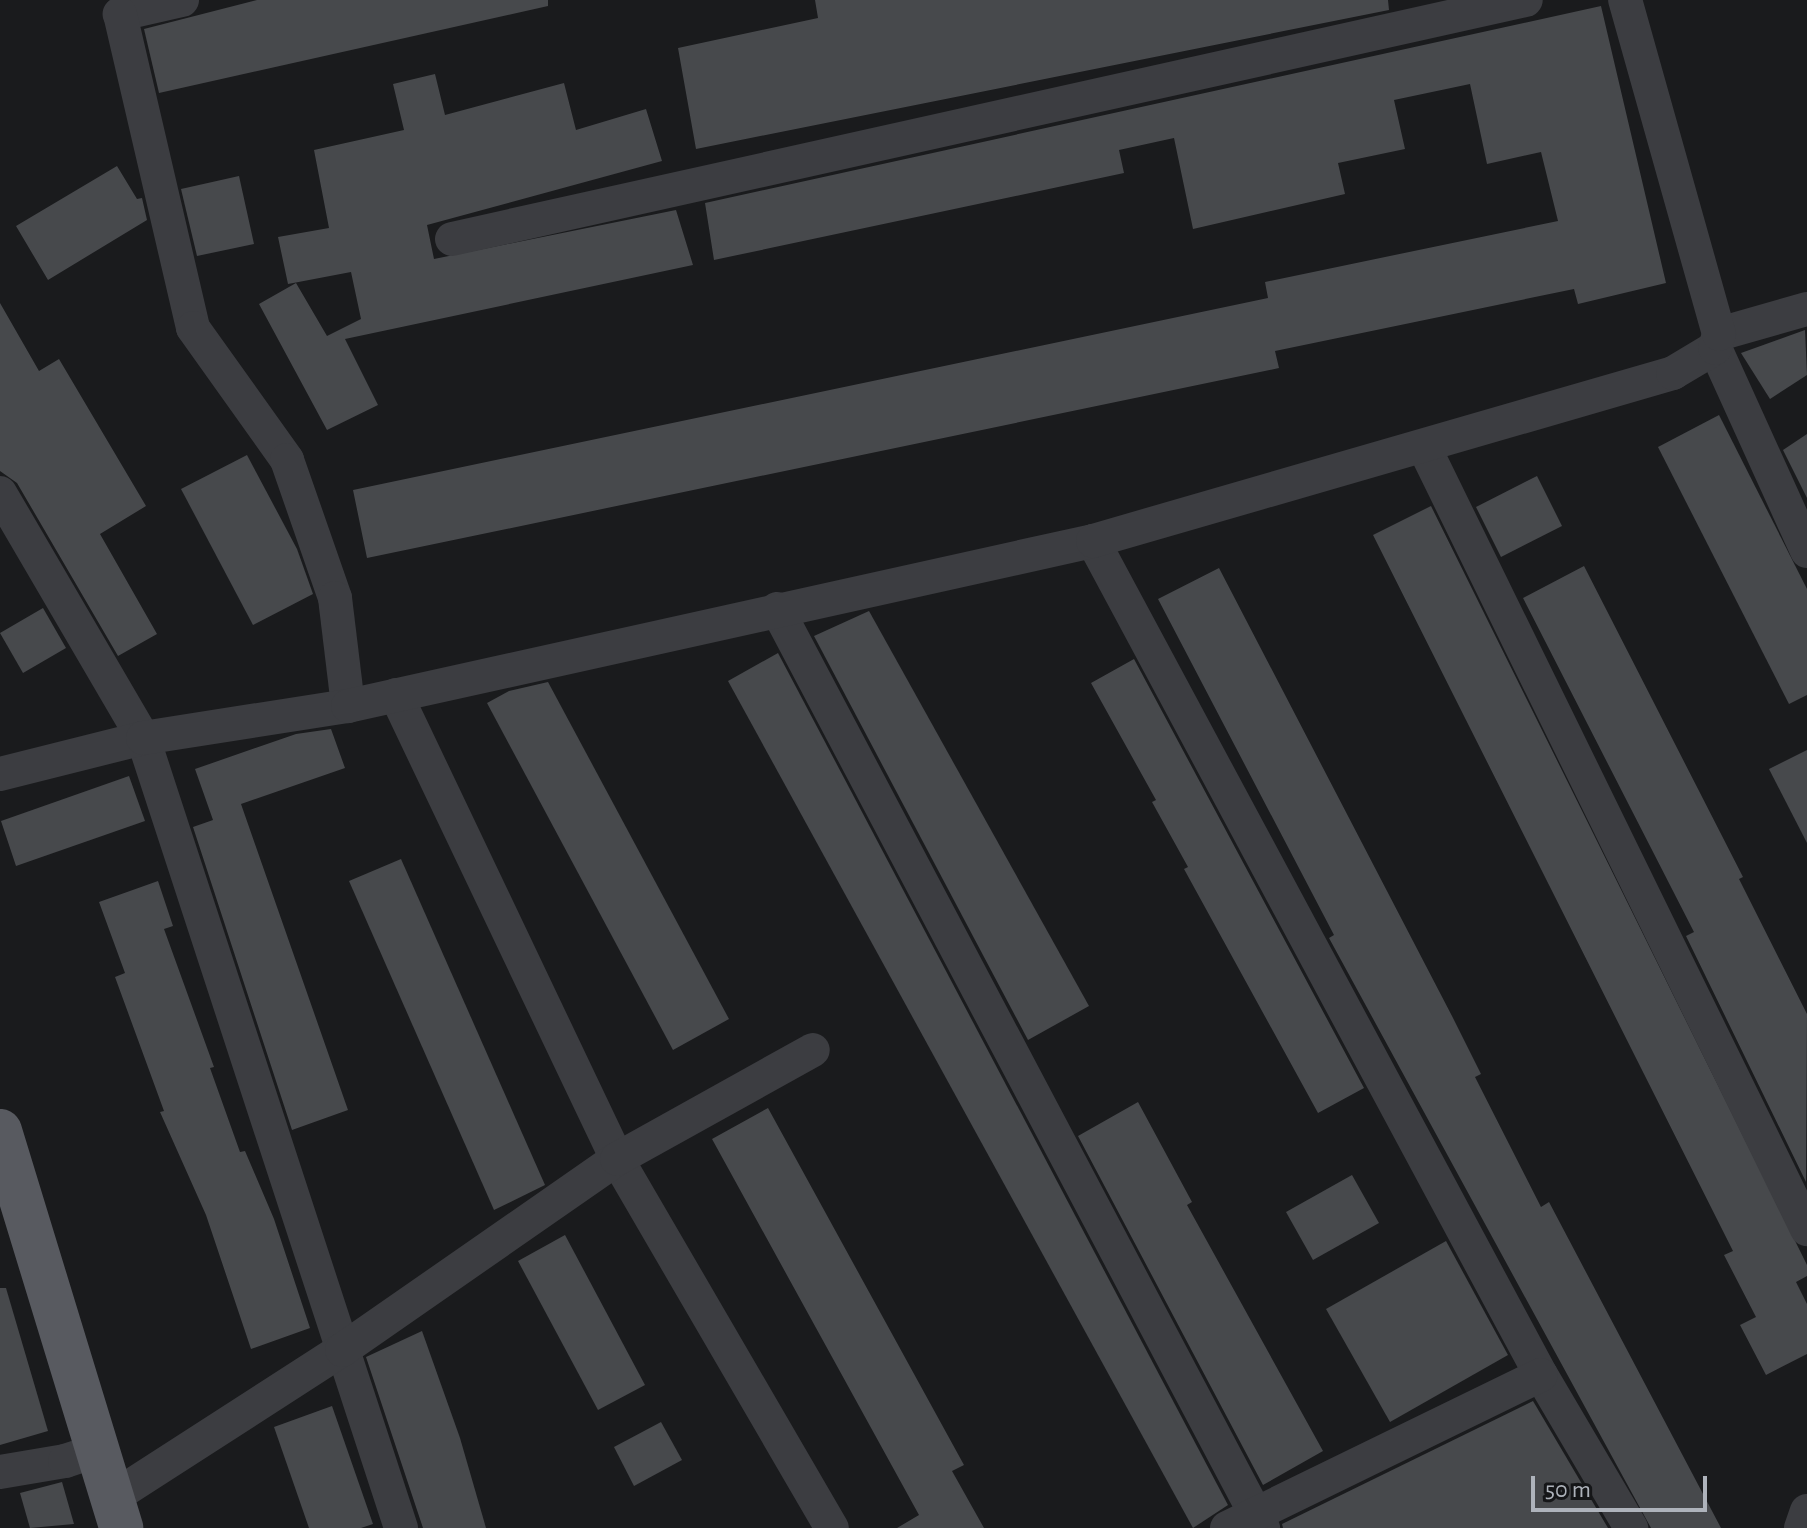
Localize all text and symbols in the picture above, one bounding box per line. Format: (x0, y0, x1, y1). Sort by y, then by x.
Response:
scale bar (1535, 1460, 1711, 1510)
text: 50 m (1545, 1478, 1591, 1502)

